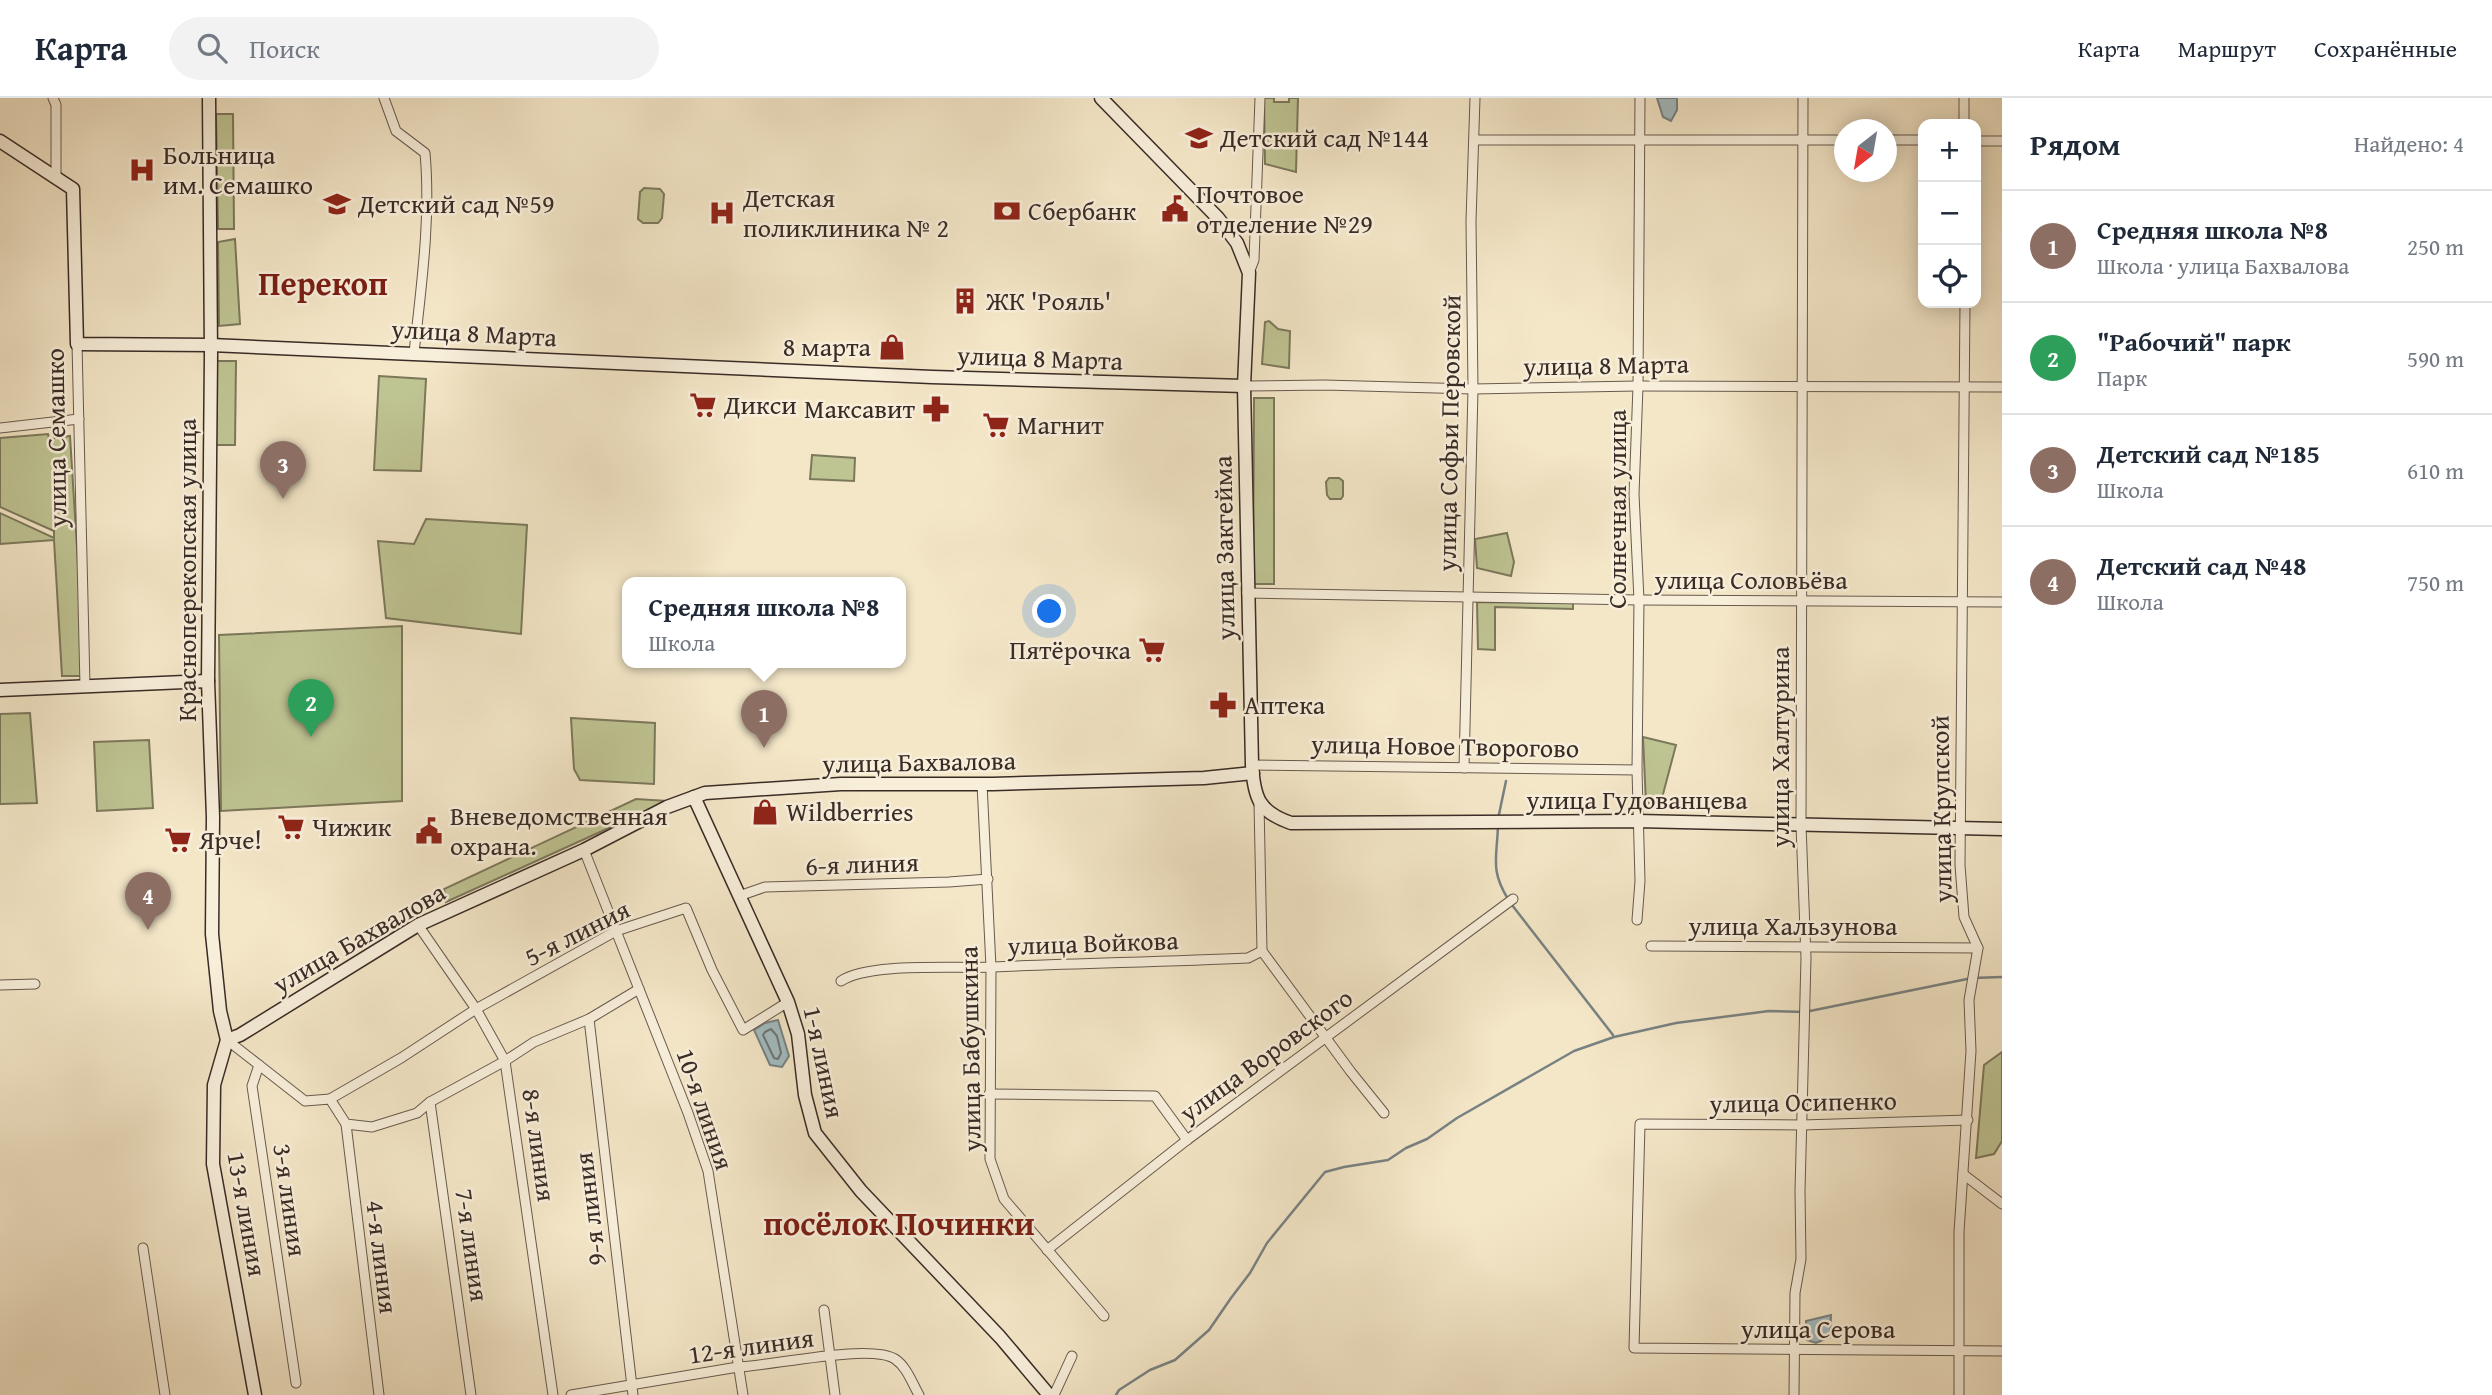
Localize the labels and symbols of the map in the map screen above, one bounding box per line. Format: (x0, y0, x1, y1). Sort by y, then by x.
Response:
place label: Детский сад №144 (1219, 118, 1429, 157)
north arrow (1834, 119, 1897, 182)
school or university icon: Детский сад №144 (1184, 123, 1214, 153)
place label: Больница им. Семашко (163, 135, 313, 204)
hospital icon: Больница им. Семашко (127, 155, 157, 185)
place label: Почтовое отделение №29 (1196, 174, 1373, 243)
place label: Детская поликлиника № 2 (742, 178, 949, 247)
place label: Детский сад №59 (357, 184, 555, 223)
school or university icon: Детский сад №59 (322, 189, 352, 219)
place label: Сбербанк (1028, 191, 1136, 230)
public building icon: Почтовое отделение №29 (1160, 194, 1190, 224)
bank icon: Сбербанк (992, 196, 1022, 226)
hospital icon: Детская поликлиника № 2 (707, 198, 737, 228)
district label: Перекоп (258, 259, 388, 307)
place label: ЖК 'Рояль' (985, 281, 1111, 320)
building icon: ЖК 'Рояль' (950, 286, 980, 316)
street label: улица Софьи Перовской (1427, 294, 1470, 573)
street label: улица 8 Марта (389, 309, 559, 356)
place label: 8 марта (783, 327, 872, 366)
shop icon: 8 марта (877, 332, 907, 362)
street label: улица 8 Марта (955, 335, 1124, 380)
street label: улица 8 Марта (1522, 344, 1690, 385)
street label: улица Семашко (34, 348, 77, 529)
place label: Дикси (723, 385, 797, 424)
place label: Максавит (804, 389, 915, 428)
supermarket icon: Дикси (688, 390, 718, 420)
pharmacy icon: Максавит (921, 394, 951, 424)
place label: Магнит (1017, 405, 1104, 444)
street label: Солнечная улица (1597, 409, 1636, 609)
supermarket icon: Магнит (981, 410, 1011, 440)
street label: Красноперекопская улица (167, 418, 206, 722)
pin: 3 (260, 441, 306, 499)
street label: улица Закгейма (1202, 455, 1245, 642)
street label: улица Соловьёва (1653, 560, 1848, 599)
your location (1032, 594, 1066, 628)
place label: Пятёрочка (1009, 630, 1132, 669)
supermarket icon: Пятёрочка (1137, 635, 1167, 665)
street label: улица Халтурина (1760, 646, 1799, 849)
pin: 2 (288, 679, 334, 737)
place label: Аптека (1244, 685, 1326, 724)
pin: 1 (741, 690, 787, 748)
pharmacy icon: Аптека (1208, 690, 1238, 720)
street label: улица Крупской (1919, 715, 1962, 904)
street label: улица Новое Творогово (1310, 724, 1580, 767)
street label: улица Бахвалова (821, 740, 1017, 783)
street label: улица Гудованцева (1525, 780, 1748, 819)
place label: Wildberries (786, 792, 914, 831)
place label: Вневедомственная охрана. (450, 796, 668, 865)
shop icon: Wildberries (750, 797, 780, 827)
place label: Чижик (312, 807, 392, 846)
supermarket icon: Чижик (276, 812, 306, 842)
public building icon: Вневедомственная охрана. (414, 816, 444, 846)
place label: Ярче! (198, 820, 262, 859)
supermarket icon: Ярче! (163, 825, 193, 855)
street label: 6-я линия (804, 842, 920, 885)
pin: 4 (125, 872, 171, 930)
street label: улица Бахвалова (264, 872, 453, 1003)
street label: 5-я линия (517, 889, 636, 976)
street label: улица Хальзунова (1688, 906, 1898, 945)
street label: улица Войкова (1006, 920, 1180, 965)
street label: улица Бабушкина (948, 945, 991, 1153)
street label: улица Воровского (1170, 978, 1361, 1132)
street label: 1-я линия (794, 1002, 855, 1122)
street label: 10-я линия (666, 1043, 744, 1175)
street label: улица Осипенко (1708, 1080, 1897, 1123)
street label: 8-я линия (512, 1086, 567, 1204)
street label: 3-я линия (263, 1141, 318, 1259)
street label: 13-я линия (217, 1148, 278, 1280)
street label: 9-я линия (563, 1150, 616, 1268)
street label: 7-я линия (445, 1186, 500, 1304)
street label: 4-я линия (356, 1198, 409, 1316)
district label: посёлок Починки (763, 1199, 1035, 1247)
street label: улица Серова (1740, 1309, 1896, 1348)
street label: 12-я линия (686, 1317, 816, 1374)

